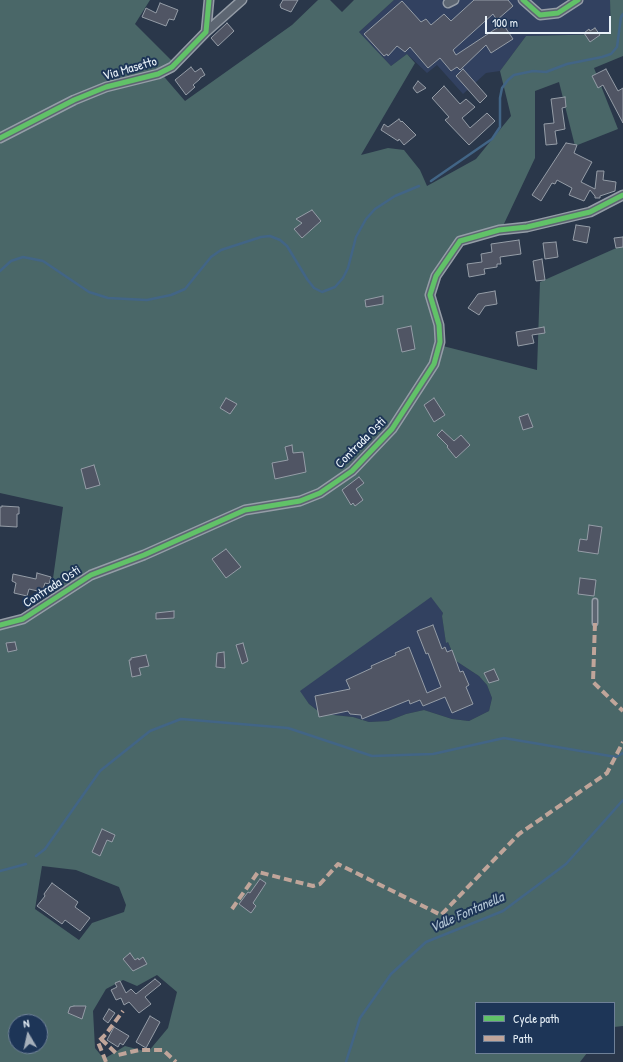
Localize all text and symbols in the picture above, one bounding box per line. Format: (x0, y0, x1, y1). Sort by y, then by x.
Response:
scale bar (487, 8, 613, 34)
text: 100 m (492, 14, 518, 31)
street label: Via Masetto (101, 54, 159, 84)
street label: Contrada Osti (332, 414, 390, 472)
street label: Contrada Osti (20, 563, 84, 611)
water label: Valle Fontanella (427, 889, 507, 937)
legend (475, 1002, 615, 1054)
text: Cycle path (513, 1010, 559, 1027)
north arrow (8, 1014, 48, 1054)
text: N (22, 1016, 30, 1031)
text: Path (513, 1030, 533, 1047)

